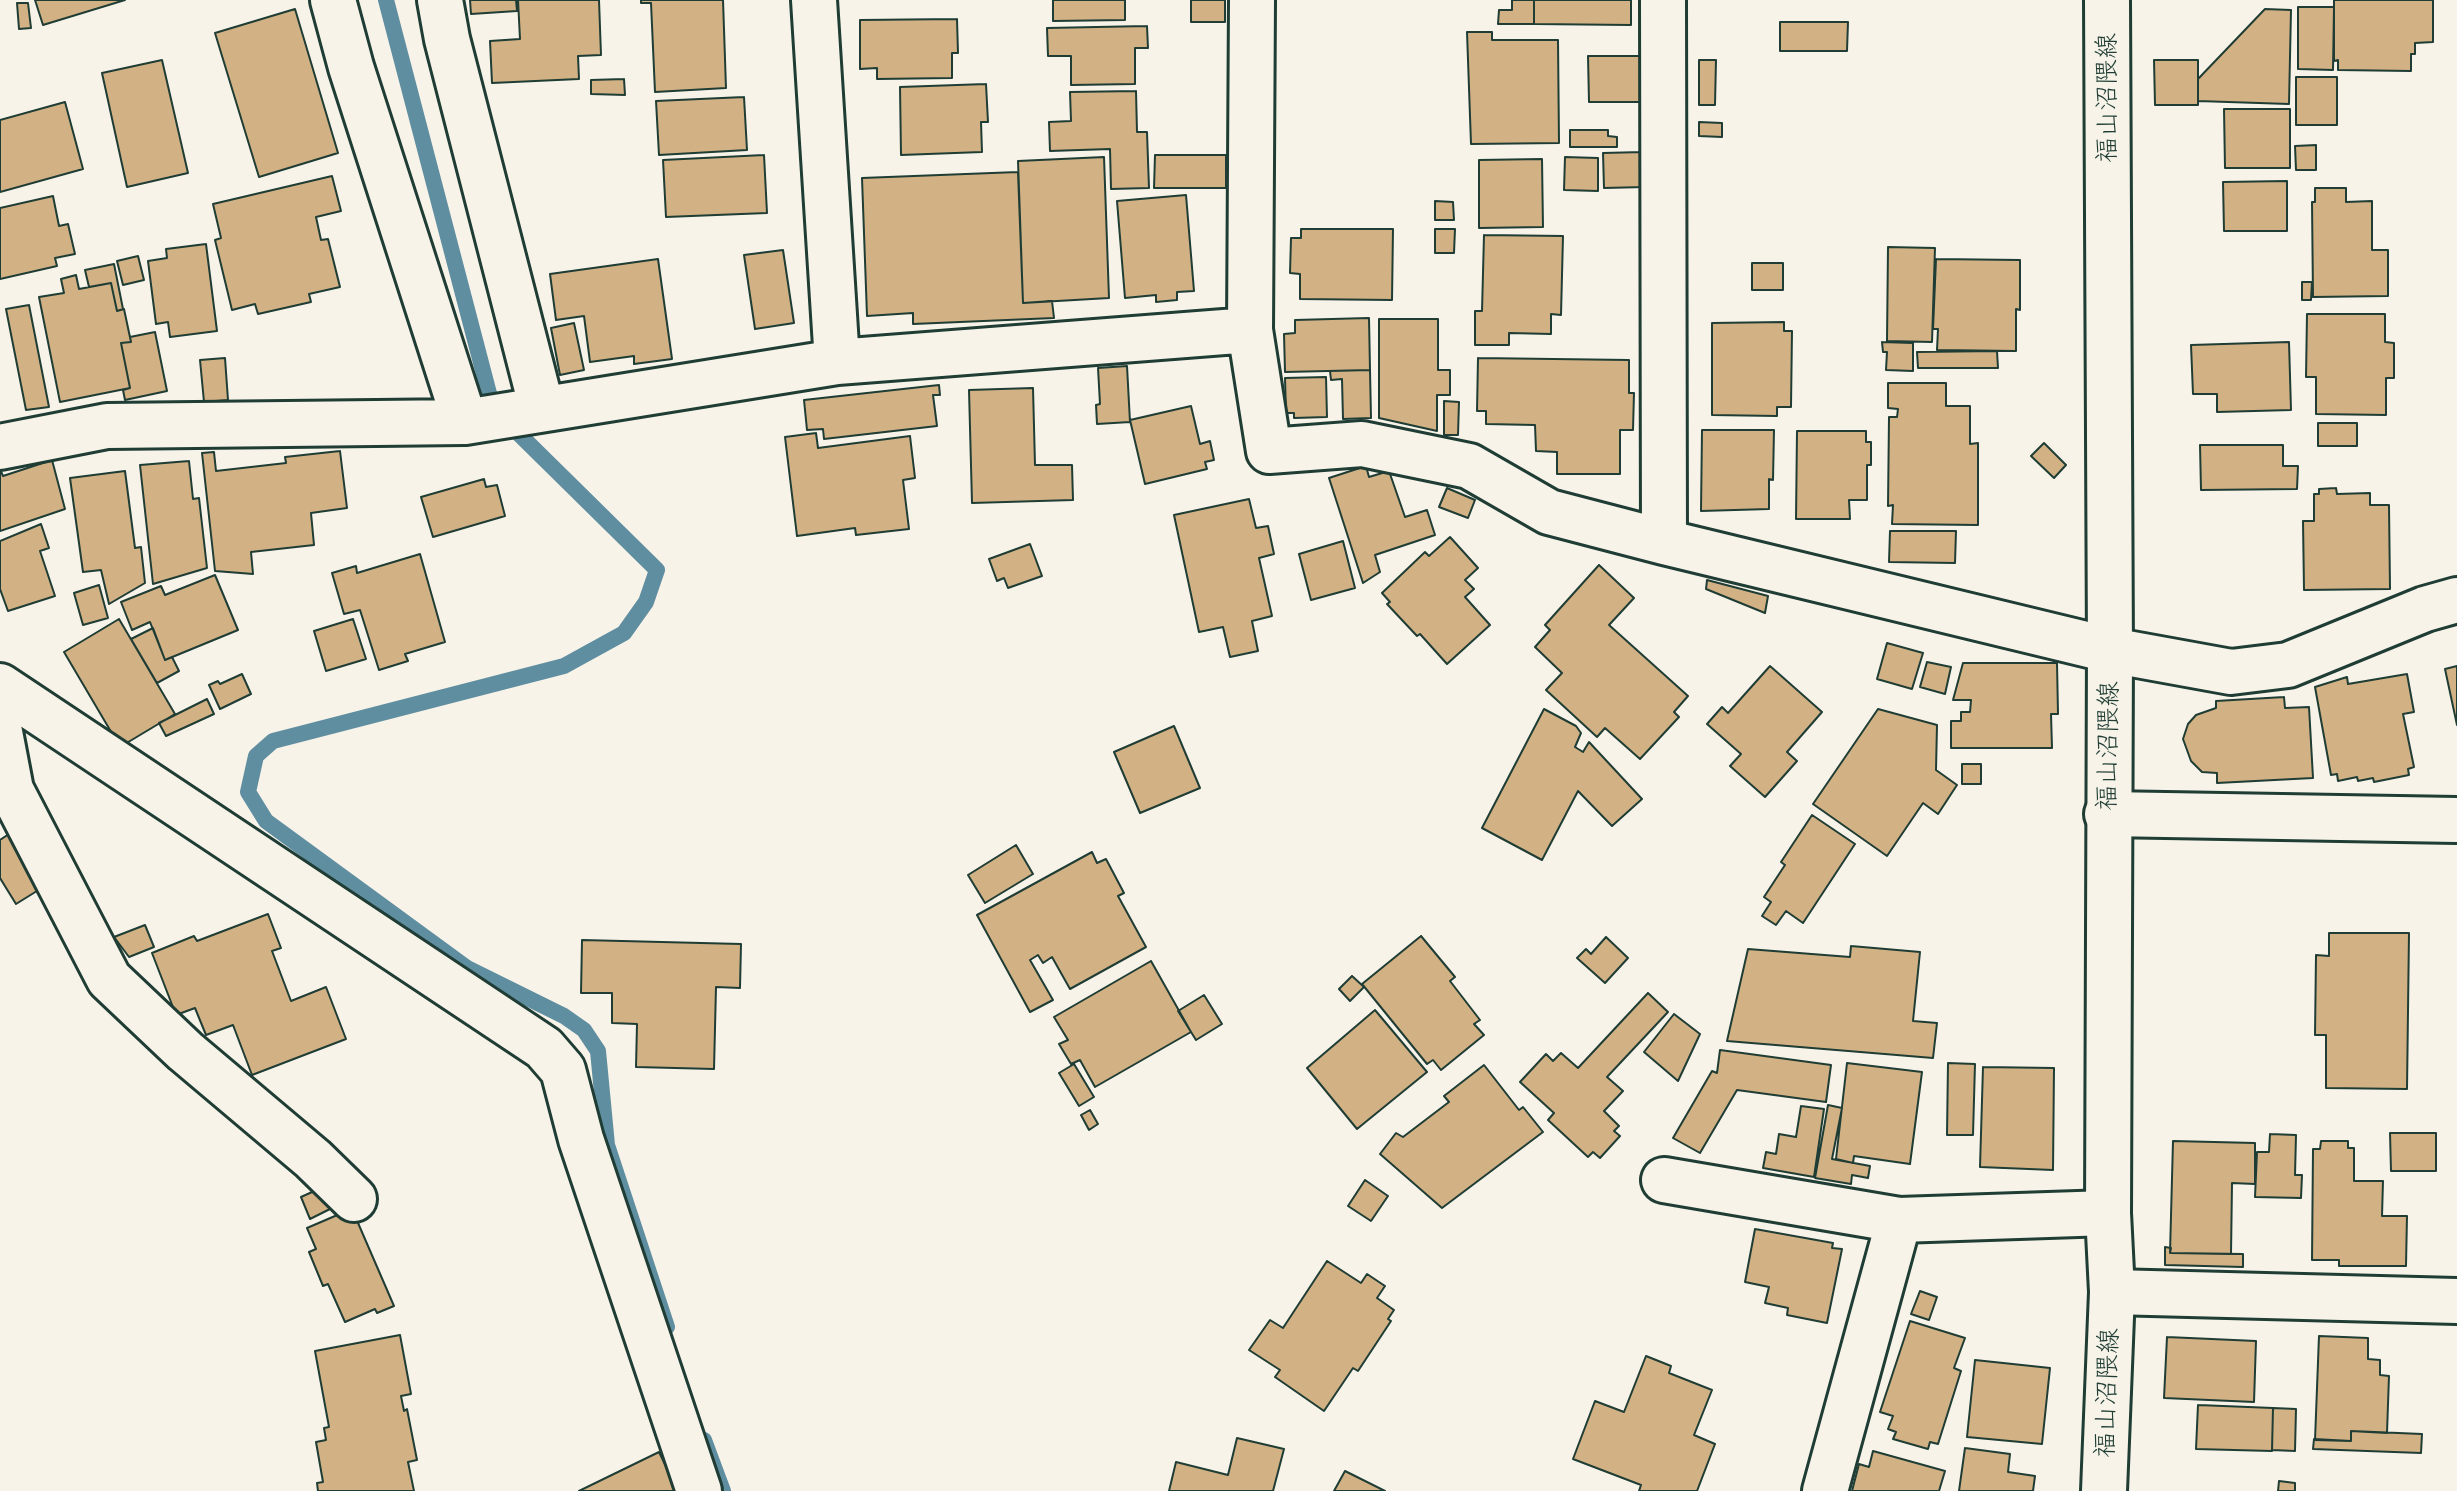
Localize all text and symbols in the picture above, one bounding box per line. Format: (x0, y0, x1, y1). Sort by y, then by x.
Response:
street label: 福山沼隈線 (2092, 33, 2124, 163)
street label: 福山沼隈線 (2092, 681, 2126, 811)
street label: 福山沼隈線 (2090, 1327, 2126, 1459)

